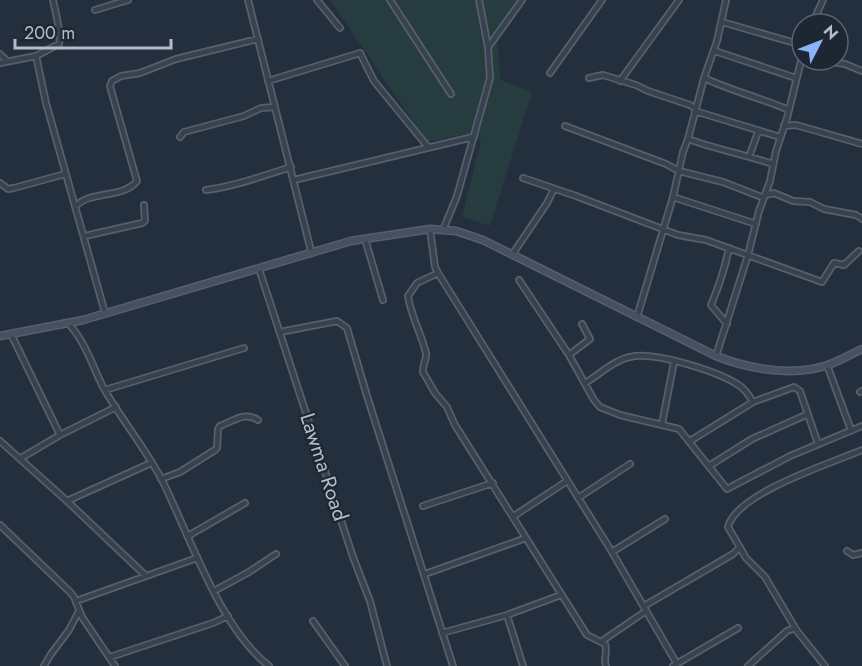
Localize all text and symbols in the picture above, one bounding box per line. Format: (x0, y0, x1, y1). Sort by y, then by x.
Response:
scale bar (15, 12, 171, 50)
north arrow (790, 12, 850, 72)
text: 200 m (24, 20, 75, 46)
text: N (818, 20, 844, 45)
street label: Lawma Road (292, 409, 356, 525)

